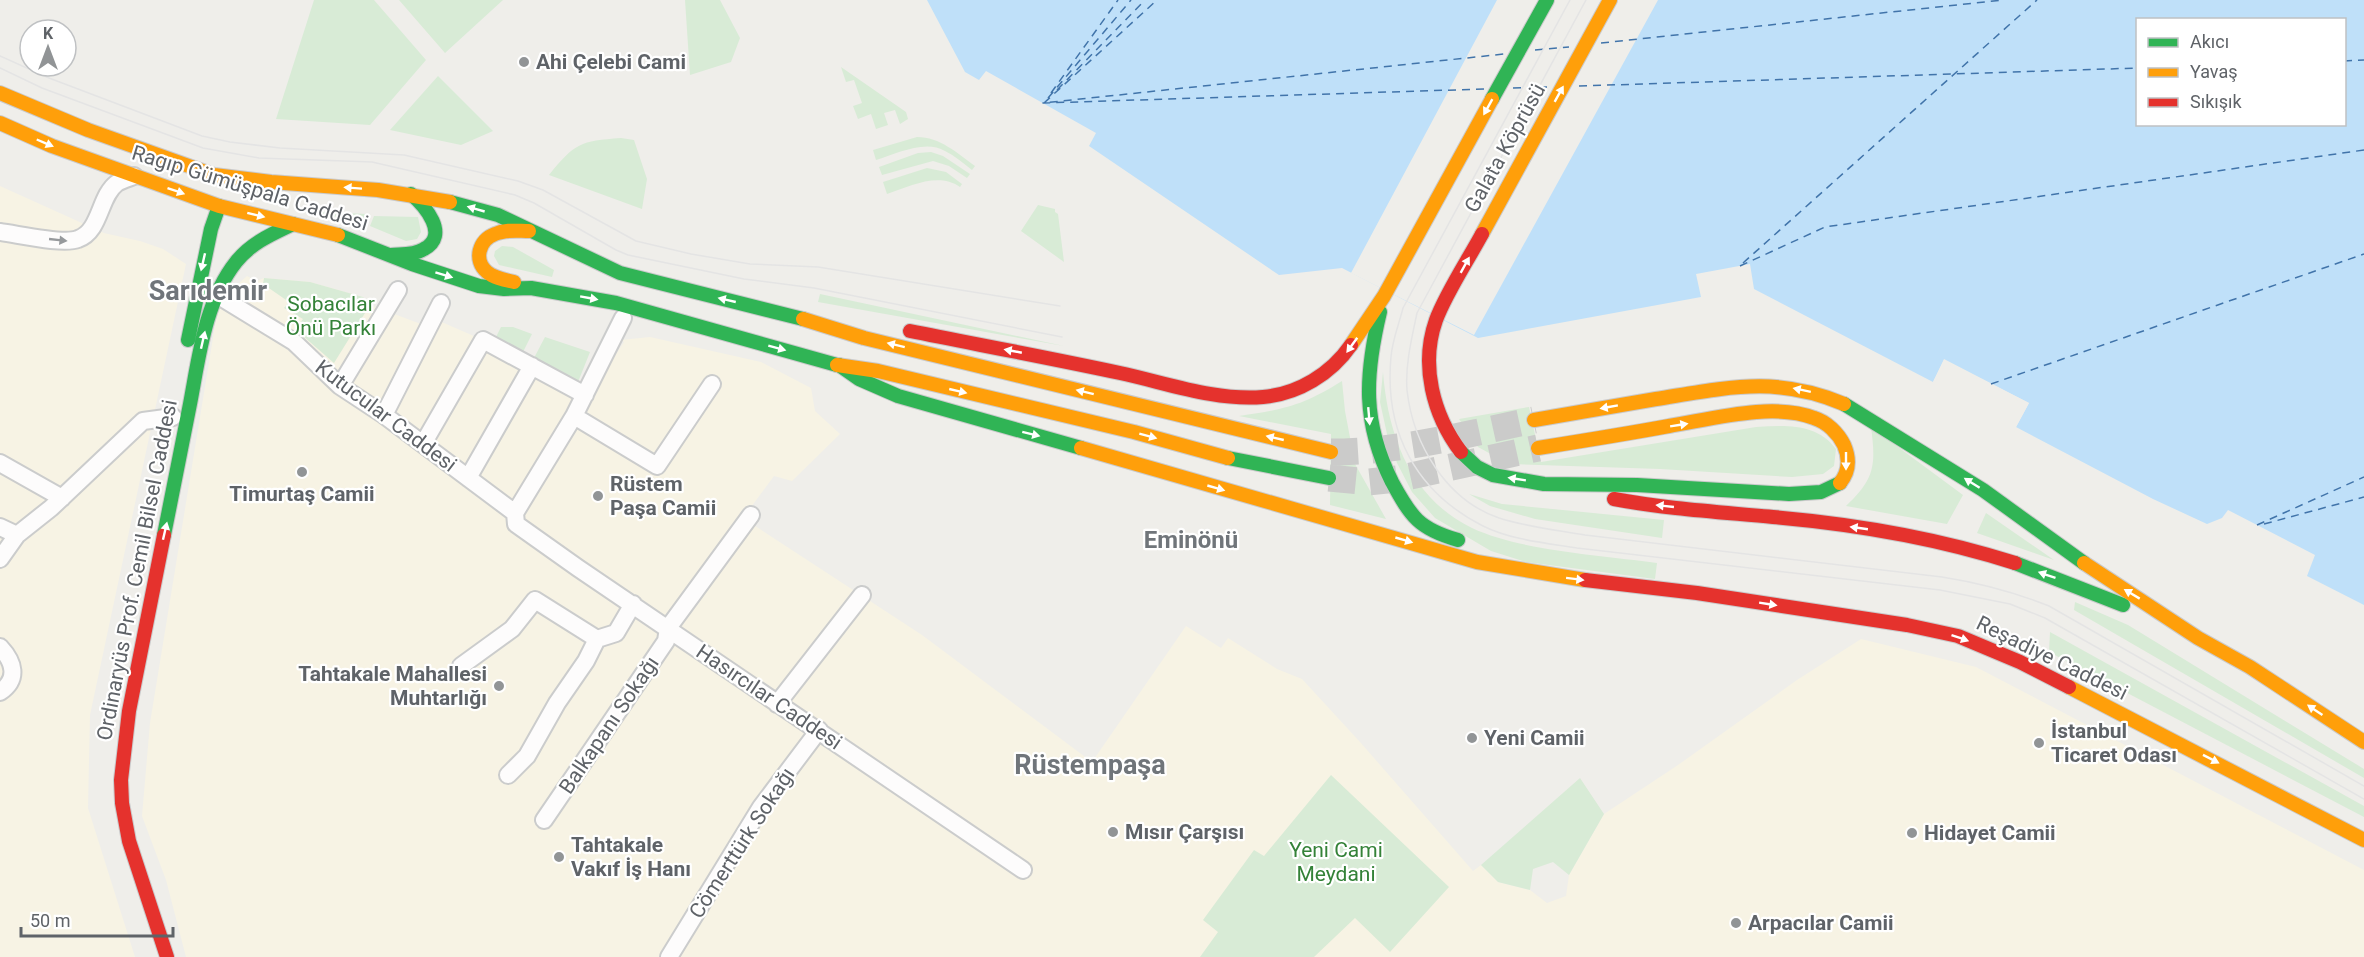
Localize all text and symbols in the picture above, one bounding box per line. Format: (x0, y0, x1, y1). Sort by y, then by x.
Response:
north arrow (18, 18, 78, 78)
legend (2136, 18, 2346, 126)
text: K (43, 24, 54, 43)
text: Akıcı (2190, 31, 2229, 52)
place label: Ahi Çelebi Cami (536, 50, 686, 74)
marker: Ahi Çelebi Cami (517, 55, 531, 69)
text: Yavaş (2190, 61, 2238, 82)
street label: Galata Köprüsü (1460, 79, 1550, 217)
one-way arrow (1554, 85, 1564, 102)
text: Sıkışık (2190, 91, 2242, 112)
one-way arrow (1483, 98, 1493, 115)
one-way arrow (36, 139, 54, 148)
street label: Ragıp Gümüşpala Caddesi (129, 141, 371, 235)
one-way arrow (343, 183, 362, 193)
one-way arrow (168, 187, 186, 197)
one-way arrow (467, 204, 485, 213)
one-way arrow (247, 210, 265, 220)
one-way arrow (49, 235, 68, 244)
one-way arrow (198, 253, 208, 271)
one-way arrow (1459, 257, 1470, 273)
one-way arrow (435, 271, 453, 280)
district label: Sarıdemir (149, 275, 267, 307)
park label: Sobacılar Önü Parkı (286, 292, 376, 340)
one-way arrow (579, 294, 598, 303)
one-way arrow (718, 294, 736, 304)
one-way arrow (198, 331, 208, 349)
one-way arrow (1346, 337, 1358, 352)
one-way arrow (887, 340, 905, 350)
one-way arrow (768, 343, 786, 353)
one-way arrow (1003, 346, 1022, 355)
street label: Kutucular Caddesi (311, 355, 461, 477)
one-way arrow (1792, 385, 1811, 394)
one-way arrow (949, 387, 967, 397)
one-way arrow (1076, 387, 1094, 397)
street label: Ordinaryüs Prof. Cemil Bilsel Caddesi (92, 398, 182, 742)
one-way arrow (1599, 403, 1618, 412)
one-way arrow (1364, 407, 1374, 426)
one-way arrow (1670, 421, 1689, 430)
one-way arrow (1022, 430, 1040, 440)
one-way arrow (1139, 432, 1157, 441)
one-way arrow (1265, 432, 1284, 442)
one-way arrow (1841, 452, 1851, 471)
marker: Timurtaş Camii (295, 465, 309, 479)
place label: Rüstem Paşa Camii (610, 472, 716, 520)
one-way arrow (1507, 475, 1526, 484)
one-way arrow (1964, 477, 1980, 488)
place label: Timurtaş Camii (229, 482, 375, 506)
one-way arrow (1207, 484, 1225, 493)
marker: Rüstem Paşa Camii (591, 489, 605, 503)
one-way arrow (1655, 501, 1674, 511)
one-way arrow (160, 522, 170, 541)
one-way arrow (1849, 524, 1868, 533)
district label: Eminönü (1144, 526, 1238, 554)
one-way arrow (1395, 536, 1413, 545)
one-way arrow (2038, 570, 2056, 580)
one-way arrow (1565, 574, 1584, 583)
one-way arrow (2124, 589, 2140, 600)
one-way arrow (1759, 600, 1778, 609)
street label: Reşadiye Caddesi (1972, 611, 2132, 705)
one-way arrow (1951, 633, 1969, 643)
street label: Hasırcılar Caddesi (692, 639, 846, 755)
street label: Balkapanı Sokağı (554, 652, 664, 798)
place label: Tahtakale Mahallesi Muhtarlığı (298, 662, 487, 710)
marker: Tahtakale Mahallesi Muhtarlığı (492, 679, 506, 693)
one-way arrow (2307, 705, 2323, 716)
place label: İstanbul Ticaret Odası (2051, 719, 2177, 767)
place label: Yeni Camii (1484, 726, 1585, 750)
marker: Yeni Camii (1465, 731, 1479, 745)
marker: İstanbul Ticaret Odası (2032, 736, 2046, 750)
district label: Rüstempaşa (1014, 749, 1166, 781)
one-way arrow (2202, 755, 2219, 764)
street label: Cömerttürk Sokağı (684, 763, 800, 923)
place label: Mısır Çarşısı (1125, 820, 1244, 844)
place label: Hidayet Camii (1924, 821, 2056, 845)
marker: Mısır Çarşısı (1106, 825, 1120, 839)
marker: Hidayet Camii (1905, 826, 1919, 840)
place label: Tahtakale Vakıf İş Hanı (571, 833, 691, 881)
park label: Yeni Cami Meydani (1289, 838, 1383, 886)
marker: Tahtakale Vakıf İş Hanı (552, 850, 566, 864)
scale bar (21, 900, 172, 938)
text: 50 m (30, 910, 70, 931)
place label: Arpacılar Camii (1748, 911, 1894, 935)
marker: Arpacılar Camii (1729, 916, 1743, 930)

